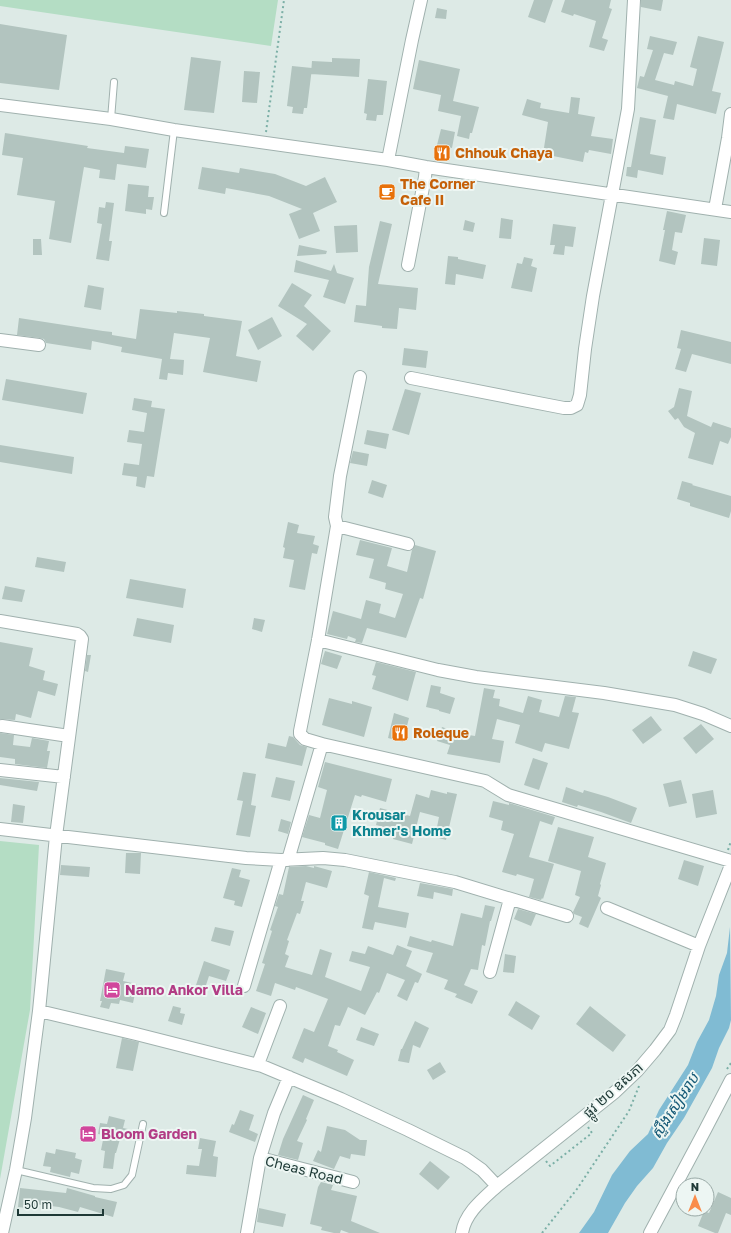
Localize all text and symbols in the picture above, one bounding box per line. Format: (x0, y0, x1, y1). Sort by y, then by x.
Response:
restaurant icon: Chhouk Chaya (432, 143, 452, 163)
place label: Chhouk Chaya (455, 144, 553, 161)
place label: The Corner Cafe II (400, 175, 476, 208)
cafe icon: The Corner Cafe II (377, 182, 397, 202)
restaurant icon: Roleque (390, 723, 410, 743)
place label: Roleque (413, 724, 469, 741)
place label: Krousar Khmer's Home (352, 806, 451, 839)
building icon: Krousar Khmer's Home (329, 813, 349, 833)
hotel icon: Namo Ankor Villa (102, 980, 122, 1000)
place label: Namo Ankor Villa (125, 981, 243, 998)
street label: ផ្លូវ ២០ ឧសភា (579, 1058, 649, 1124)
water label: ស្ទឹងសៀមរាប (646, 1068, 704, 1142)
hotel icon: Bloom Garden (78, 1124, 98, 1144)
place label: Bloom Garden (101, 1125, 197, 1142)
street label: Cheas Road (264, 1152, 345, 1187)
north arrow (675, 1177, 715, 1217)
text: N (691, 1180, 699, 1193)
scale bar (18, 1191, 103, 1217)
text: 50 m (24, 1197, 52, 1212)

